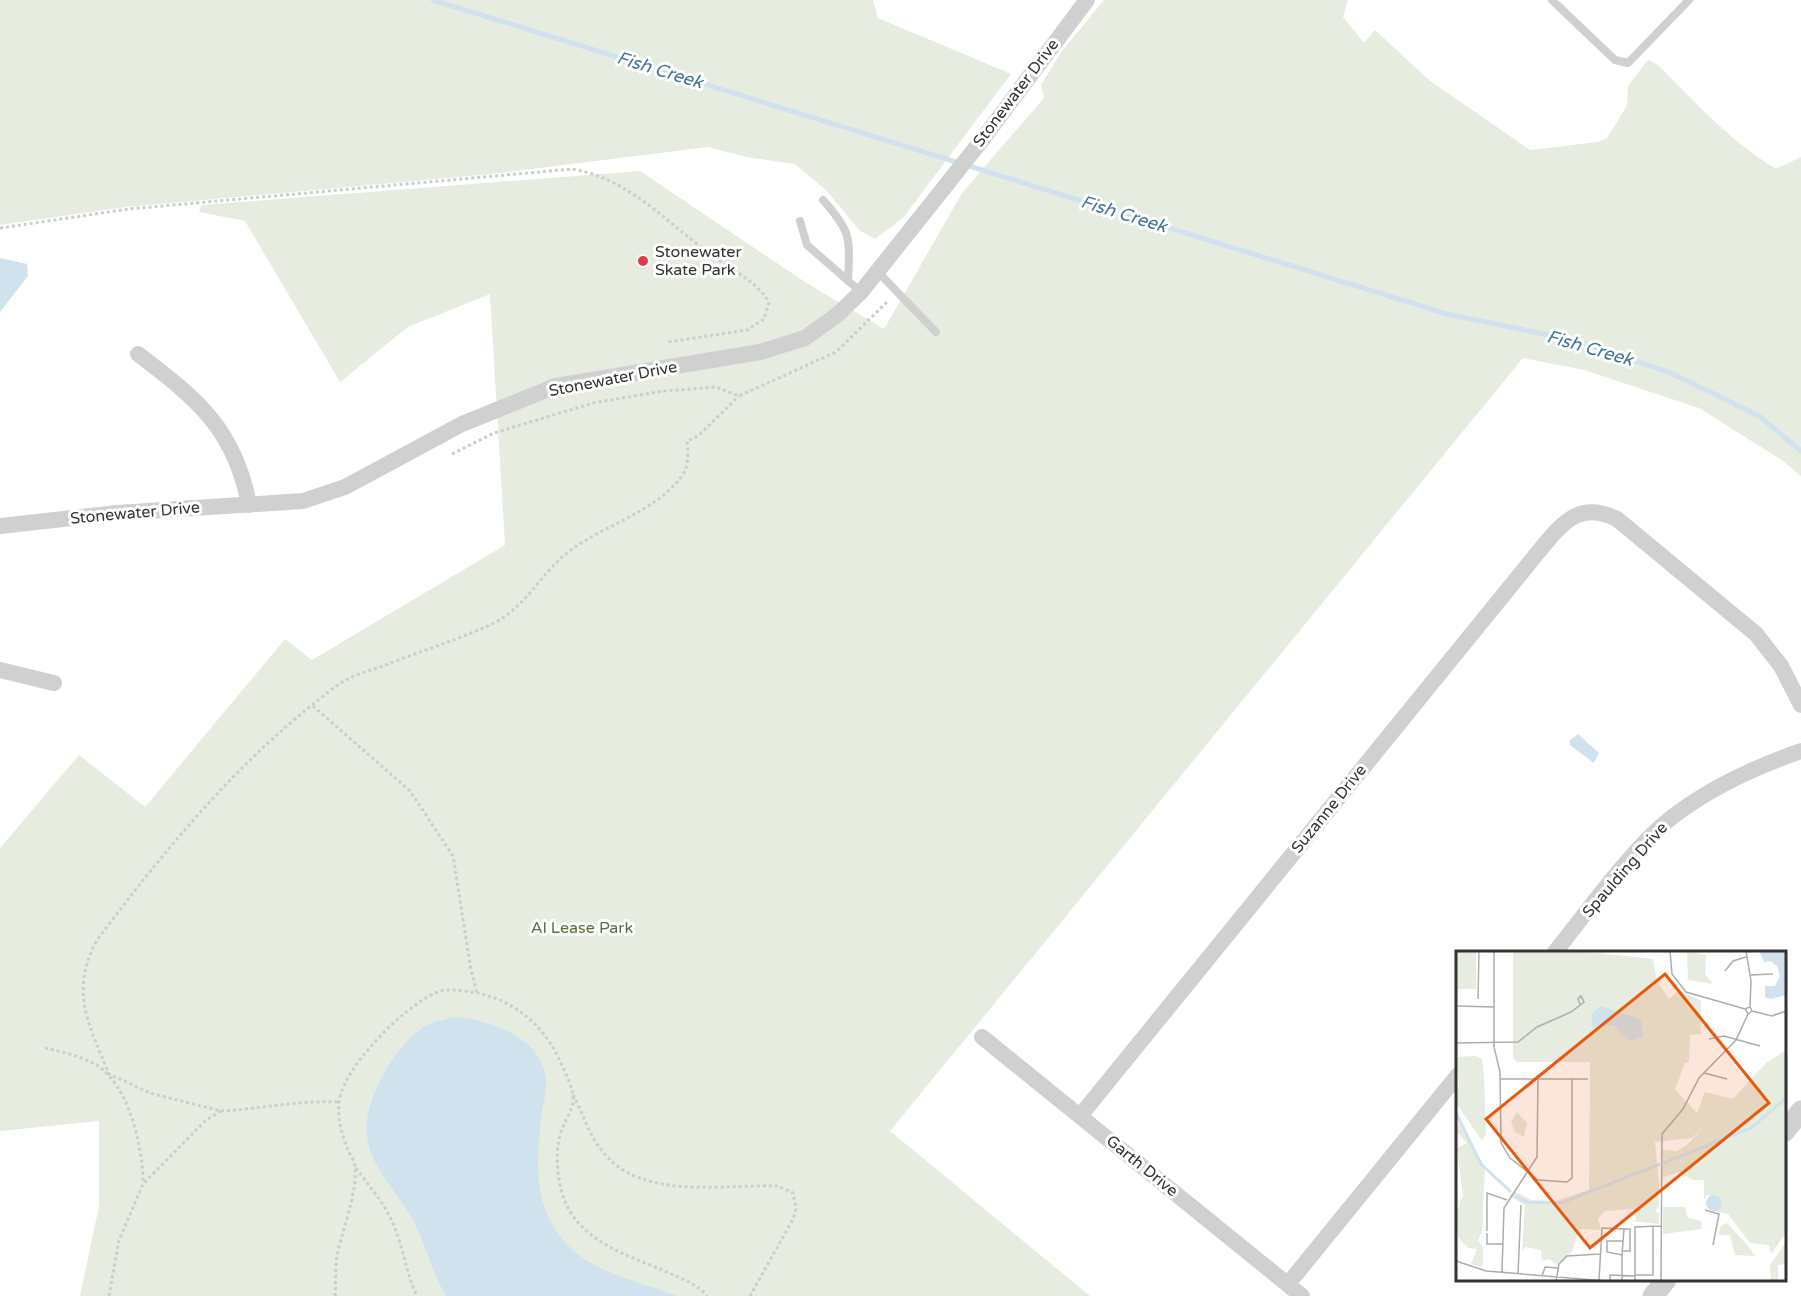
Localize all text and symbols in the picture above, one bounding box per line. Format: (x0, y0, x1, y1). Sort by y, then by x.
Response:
street label: Stonewater Drive (969, 35, 1063, 151)
water label: Fish Creek (614, 47, 707, 94)
water label: Fish Creek (1078, 191, 1171, 238)
place label: Stonewater Skate Park (655, 242, 742, 280)
marker: Stonewater Skate Park (636, 254, 650, 268)
water label: Fish Creek (1544, 325, 1637, 371)
street label: Stonewater Drive (547, 357, 679, 401)
street label: Stonewater Drive (69, 497, 201, 529)
street label: Suzanne Drive (1287, 761, 1371, 857)
street label: Spaulding Drive (1578, 818, 1672, 922)
park label: Al Lease Park (531, 918, 633, 938)
inset map (1456, 951, 1786, 1281)
street label: Garth Drive (1102, 1131, 1182, 1201)

